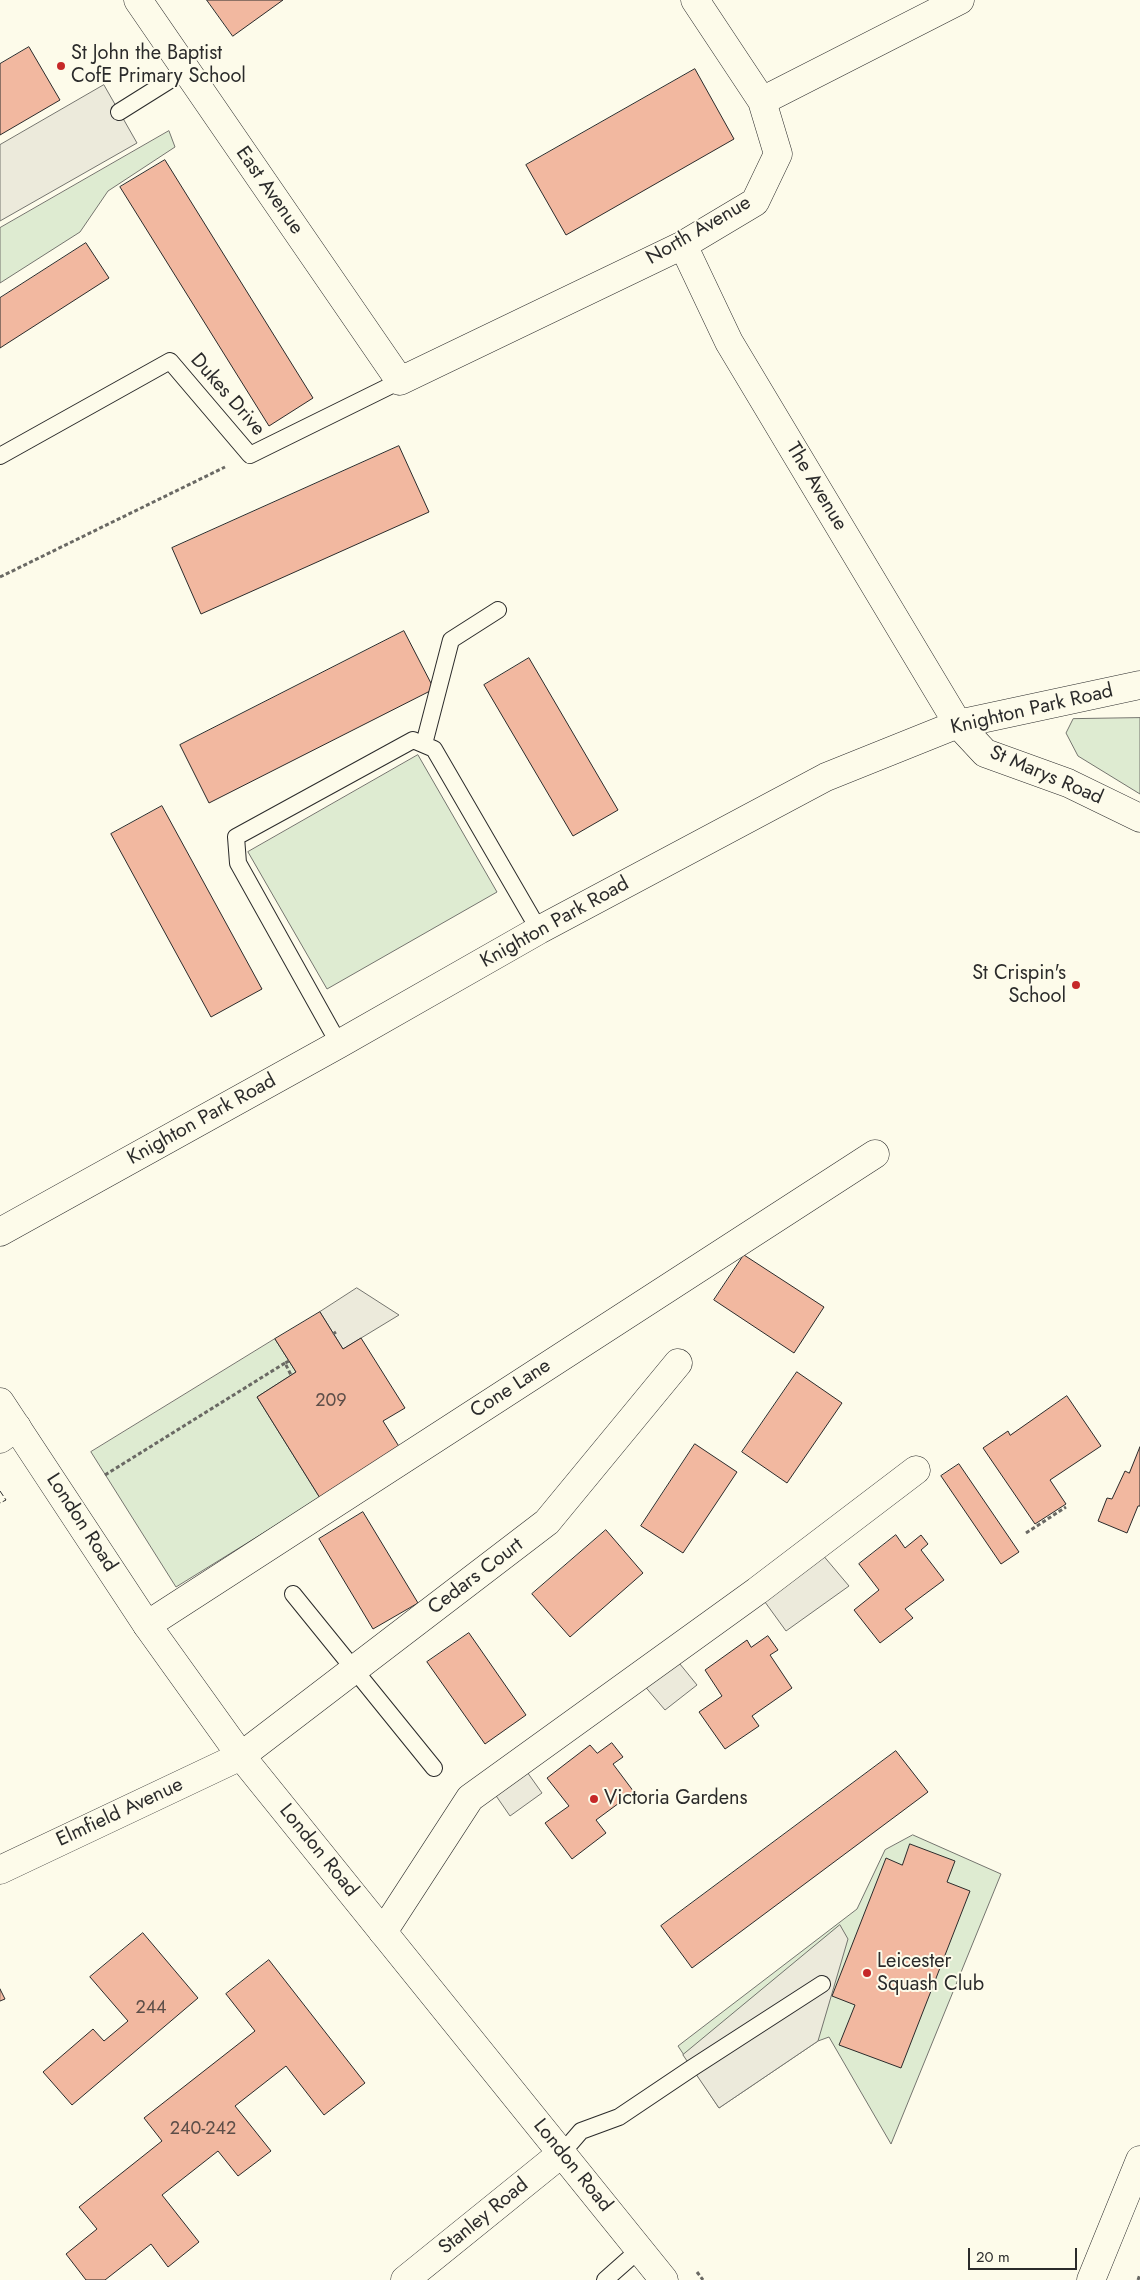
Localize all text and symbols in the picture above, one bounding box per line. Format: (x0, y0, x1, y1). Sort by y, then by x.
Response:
place label: St John the Baptist CofE Primary School (71, 42, 246, 89)
marker: St John the Baptist CofE Primary School (55, 60, 67, 72)
street label: East Avenue (230, 142, 308, 240)
street label: North Avenue (642, 191, 756, 271)
street label: Dukes Drive (185, 349, 269, 441)
street label: The Avenue (780, 439, 852, 535)
street label: Knighton Park Road (948, 680, 1116, 740)
street label: St Marys Road (986, 741, 1106, 811)
street label: Knighton Park Road (477, 872, 633, 974)
place label: St Crispin's School (972, 962, 1066, 1009)
marker: St Crispin's School (1070, 979, 1082, 991)
street label: Knighton Park Road (124, 1069, 280, 1171)
street label: Cone Lane (466, 1354, 556, 1424)
house number: 209 (315, 1391, 347, 1413)
street label: London Road (40, 1469, 122, 1577)
street label: Cedars Court (424, 1533, 528, 1621)
street label: Elmfield Avenue (53, 1773, 187, 1853)
place label: Victoria Gardens (604, 1787, 748, 1811)
marker: Victoria Gardens (588, 1793, 600, 1805)
street label: London Road (273, 1800, 363, 1902)
place label: Leicester Squash Club (877, 1950, 984, 1997)
marker: Leicester Squash Club (861, 1967, 873, 1979)
house number: 244 (135, 1998, 167, 2020)
street label: London Road (527, 2115, 617, 2217)
house number: 240-242 (170, 2119, 236, 2141)
street label: Stanley Road (434, 2174, 534, 2260)
scale bar (970, 2238, 1079, 2270)
text: 20 m (976, 2246, 1010, 2268)

